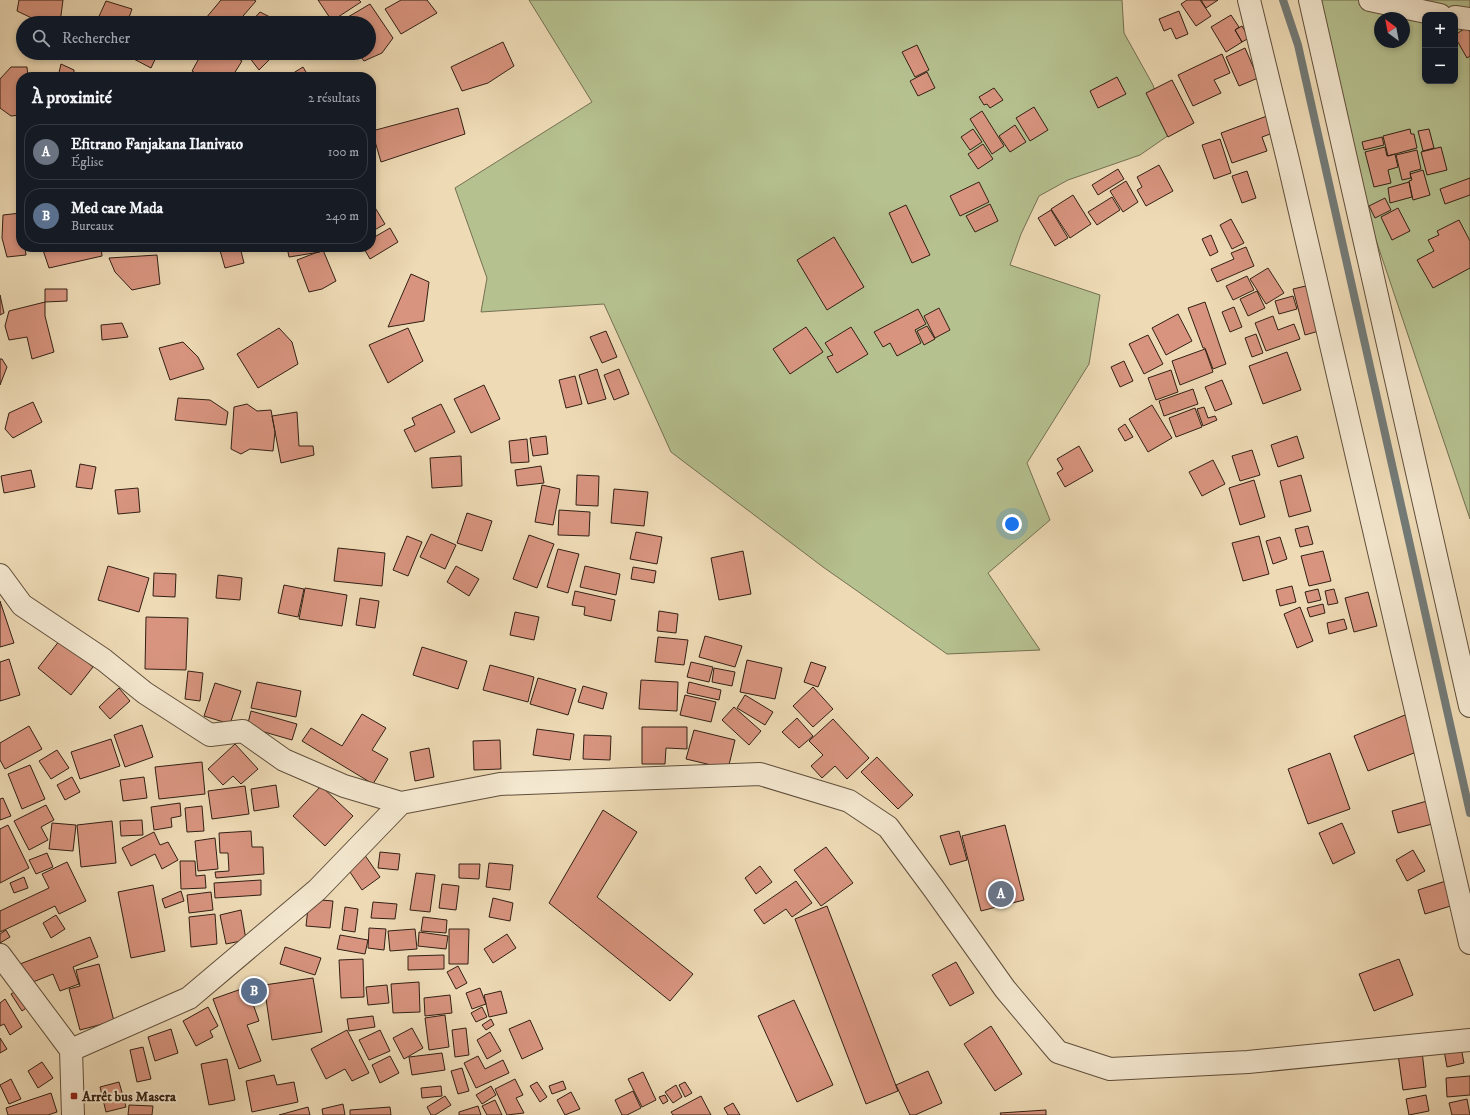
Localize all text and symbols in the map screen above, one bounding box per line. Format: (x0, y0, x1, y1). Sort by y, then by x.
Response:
north arrow (1374, 12, 1410, 48)
map controls (1422, 12, 1458, 84)
button: + (1422, 12, 1458, 48)
search box (16, 16, 376, 60)
icon: search (30, 27, 52, 49)
text: Rechercher (62, 29, 130, 48)
button: − (1422, 48, 1458, 84)
text: À proximité (32, 87, 112, 109)
text: 2 résultats (308, 90, 360, 106)
text: Efitrano Fanjakana Ilanivato (71, 135, 243, 154)
text: A (42, 144, 50, 160)
text: 100 m (328, 144, 359, 160)
text: Église (71, 154, 104, 170)
text: Med care Mada (71, 199, 163, 218)
text: B (42, 208, 50, 224)
text: 240 m (326, 208, 359, 224)
text: Bureaux (71, 218, 114, 234)
your location (1002, 514, 1022, 534)
pin: A (988, 879, 1014, 909)
pin: B (241, 976, 267, 1006)
place label: Arrêt bus Masera (81, 1088, 177, 1106)
marker: Arrêt bus Masera (69, 1091, 79, 1101)

